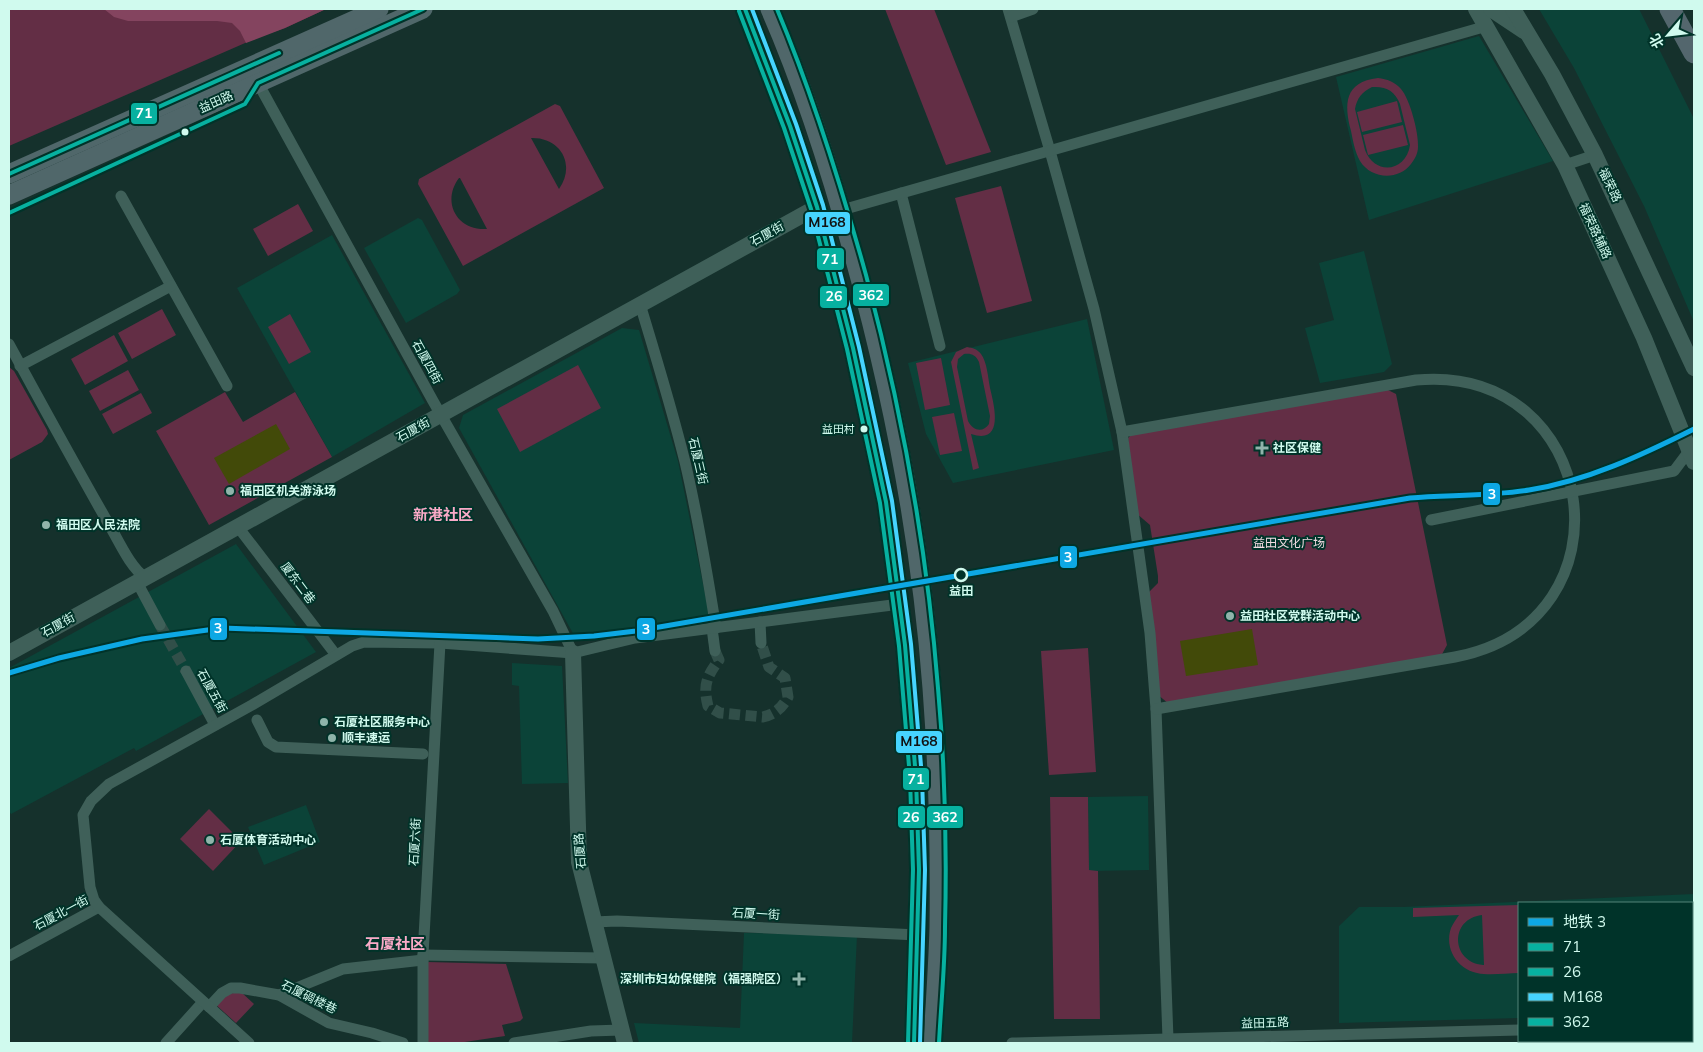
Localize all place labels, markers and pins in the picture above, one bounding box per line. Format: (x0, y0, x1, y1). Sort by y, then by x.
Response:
unlabelled marker (180, 127, 190, 137)
place label: 益田村 (822, 422, 855, 436)
marker: 益田村 (859, 424, 869, 434)
place label: 社区保健 (1273, 440, 1321, 455)
marker: 社区保健 (1255, 441, 1269, 455)
place label: 福田区机关游泳场 (240, 483, 336, 498)
marker: 福田区机关游泳场 (224, 485, 236, 497)
place label: 福田区人民法院 (56, 517, 140, 532)
marker: 福田区人民法院 (40, 519, 52, 531)
marker: 益田 (954, 568, 968, 582)
place label: 益田 (949, 583, 973, 598)
place label: 益田社区党群活动中心 (1240, 608, 1360, 623)
marker: 益田社区党群活动中心 (1224, 610, 1236, 622)
place label: 石厦社区服务中心 (334, 714, 430, 729)
marker: 石厦社区服务中心 (318, 716, 330, 728)
place label: 顺丰速运 (342, 730, 390, 745)
marker: 顺丰速运 (326, 732, 338, 744)
place label: 石厦体育活动中心 (220, 832, 316, 847)
marker: 石厦体育活动中心 (204, 834, 216, 846)
place label: 深圳市妇幼保健院（福强院区） (620, 971, 788, 986)
marker: 深圳市妇幼保健院（福强院区） (792, 972, 806, 986)

